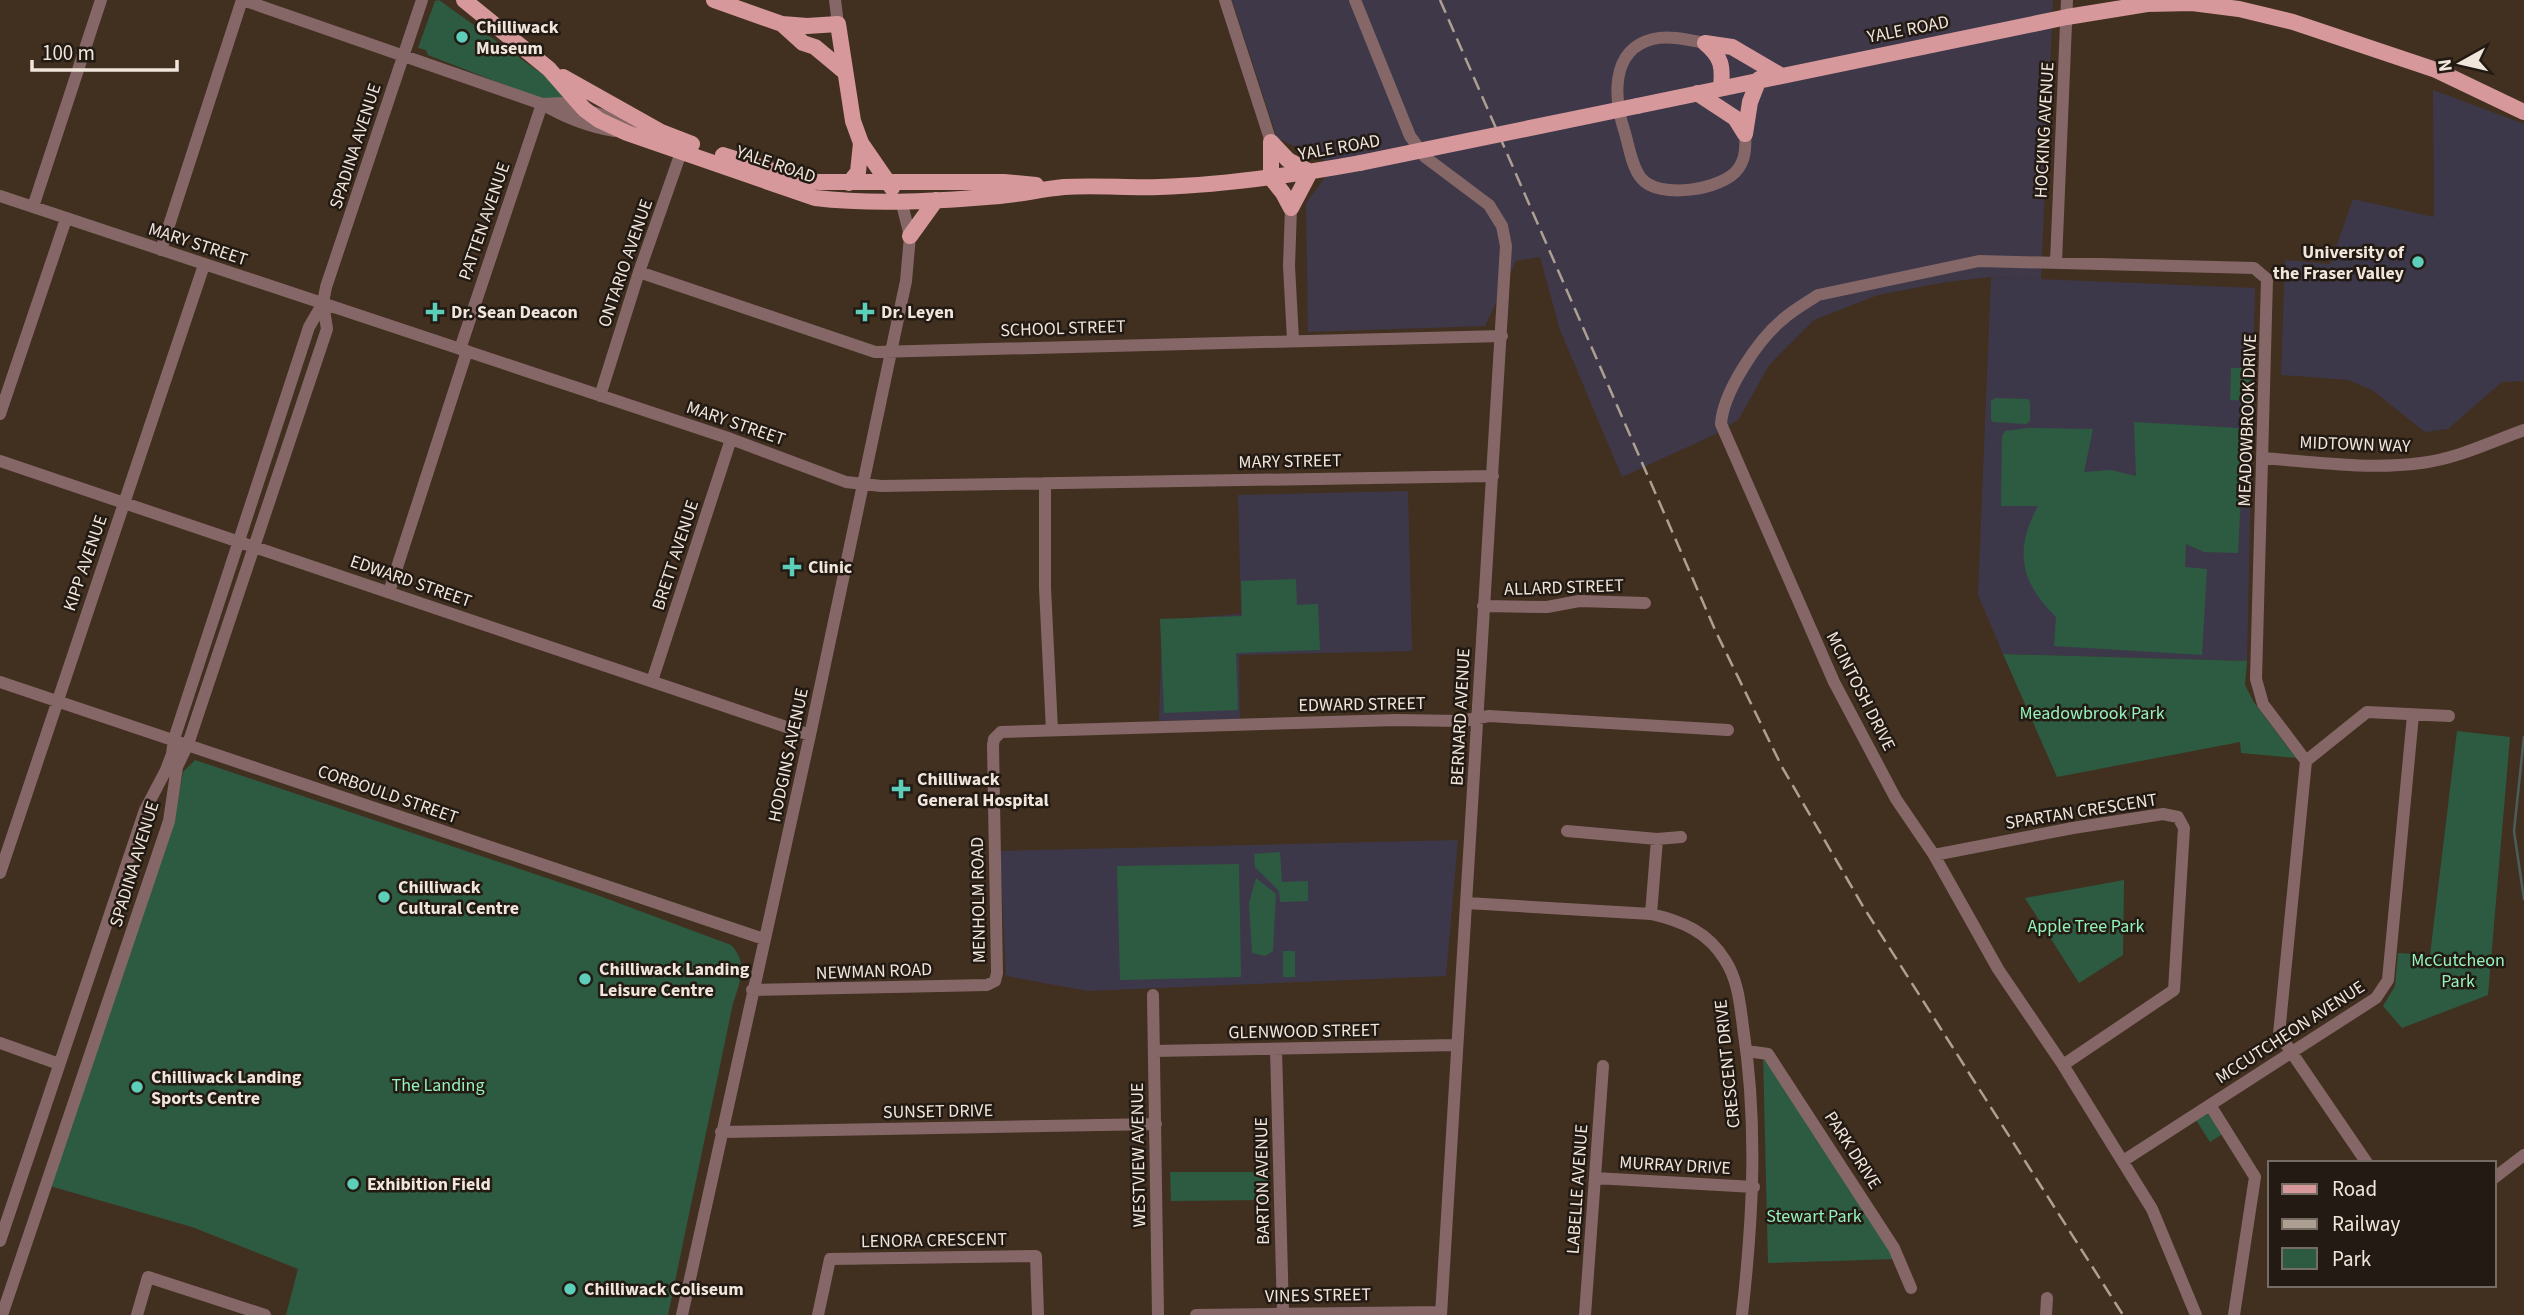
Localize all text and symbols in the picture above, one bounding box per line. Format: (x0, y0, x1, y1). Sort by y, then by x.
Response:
street label: YALE ROAD (1864, 9, 1951, 50)
place label: Chilliwack Museum (476, 15, 559, 61)
scale bar (32, 28, 177, 72)
north arrow (2426, 28, 2496, 98)
marker: Chilliwack Museum (454, 29, 470, 45)
text: 100 m (42, 38, 95, 68)
text: N (2431, 57, 2460, 73)
street label: HOCKING AVENUE (2028, 61, 2061, 199)
street label: SPADINA AVENUE (323, 80, 388, 212)
street label: YALE ROAD (1295, 128, 1382, 167)
street label: YALE ROAD (732, 139, 819, 190)
street label: PATTEN AVENUE (453, 159, 516, 283)
street label: ONTARIO AVENUE (592, 196, 659, 331)
street label: MARY STREET (145, 217, 251, 272)
place label: University of the Fraser Valley (2273, 240, 2405, 286)
marker: University of the Fraser Valley (2410, 254, 2426, 270)
place label: Dr. Sean Deacon (451, 300, 578, 325)
place label: Dr. Leyen (881, 300, 954, 325)
marker: Dr. Sean Deacon (425, 302, 445, 322)
marker: Dr. Leyen (855, 302, 875, 322)
street label: SCHOOL STREET (1000, 314, 1127, 343)
street label: MEADOWBROOK DRIVE (2232, 333, 2263, 507)
street label: MARY STREET (683, 395, 789, 452)
street label: MIDTOWN WAY (2299, 430, 2411, 459)
street label: MARY STREET (1238, 448, 1342, 475)
street label: BRETT AVENUE (646, 497, 705, 613)
street label: KIPP AVENUE (57, 512, 114, 615)
street label: EDWARD STREET (347, 549, 475, 614)
place label: Clinic (808, 555, 853, 580)
marker: Clinic (782, 557, 802, 577)
street label: ALLARD STREET (1504, 573, 1625, 602)
street label: MCINTOSH DRIVE (1820, 627, 1901, 755)
street label: BERNARD AVENUE (1444, 648, 1477, 786)
street label: HODGINS AVENUE (762, 686, 815, 824)
street label: EDWARD STREET (1298, 691, 1426, 718)
park label: Meadowbrook Park (2019, 701, 2165, 726)
street label: CORBOULD STREET (314, 759, 462, 830)
place label: Chilliwack General Hospital (917, 767, 1049, 813)
marker: Chilliwack General Hospital (891, 779, 911, 799)
street label: SPARTAN CRESCENT (2003, 787, 2159, 836)
street label: SPADINA AVENUE (103, 798, 166, 930)
street label: MENHOLM ROAD (965, 837, 992, 963)
place label: Chilliwack Cultural Centre (398, 875, 519, 921)
marker: Chilliwack Cultural Centre (376, 889, 392, 905)
park label: Apple Tree Park (2028, 914, 2145, 939)
park label: McCutcheon Park (2411, 948, 2505, 994)
place label: Chilliwack Landing Leisure Centre (599, 957, 750, 1003)
street label: NEWMAN ROAD (815, 957, 933, 986)
marker: Chilliwack Landing Leisure Centre (577, 971, 593, 987)
street label: MCCUTCHEON AVENUE (2211, 975, 2370, 1090)
street label: CRESCENT DRIVE (1708, 998, 1747, 1129)
street label: GLENWOOD STREET (1228, 1018, 1380, 1045)
place label: Chilliwack Landing Sports Centre (151, 1065, 302, 1111)
park label: The Landing (392, 1073, 484, 1098)
marker: Chilliwack Landing Sports Centre (129, 1079, 145, 1095)
street label: WESTVIEW AVENUE (1125, 1082, 1152, 1228)
street label: SUNSET DRIVE (883, 1098, 993, 1125)
street label: PARK DRIVE (1818, 1106, 1887, 1194)
street label: BARTON AVENUE (1249, 1117, 1276, 1245)
street label: LABELLE AVENUE (1560, 1123, 1595, 1255)
street label: MURRAY DRIVE (1619, 1150, 1731, 1181)
legend (2268, 1161, 2496, 1287)
place label: Exhibition Field (367, 1172, 491, 1197)
text: Road (2332, 1174, 2377, 1204)
marker: Exhibition Field (345, 1176, 361, 1192)
park label: Stewart Park (1766, 1204, 1862, 1229)
text: Railway (2332, 1209, 2400, 1239)
street label: LENORA CRESCENT (861, 1227, 1008, 1254)
text: Park (2332, 1244, 2372, 1274)
place label: Chilliwack Coliseum (584, 1277, 744, 1302)
marker: Chilliwack Coliseum (562, 1281, 578, 1297)
street label: VINES STREET (1265, 1282, 1372, 1309)

